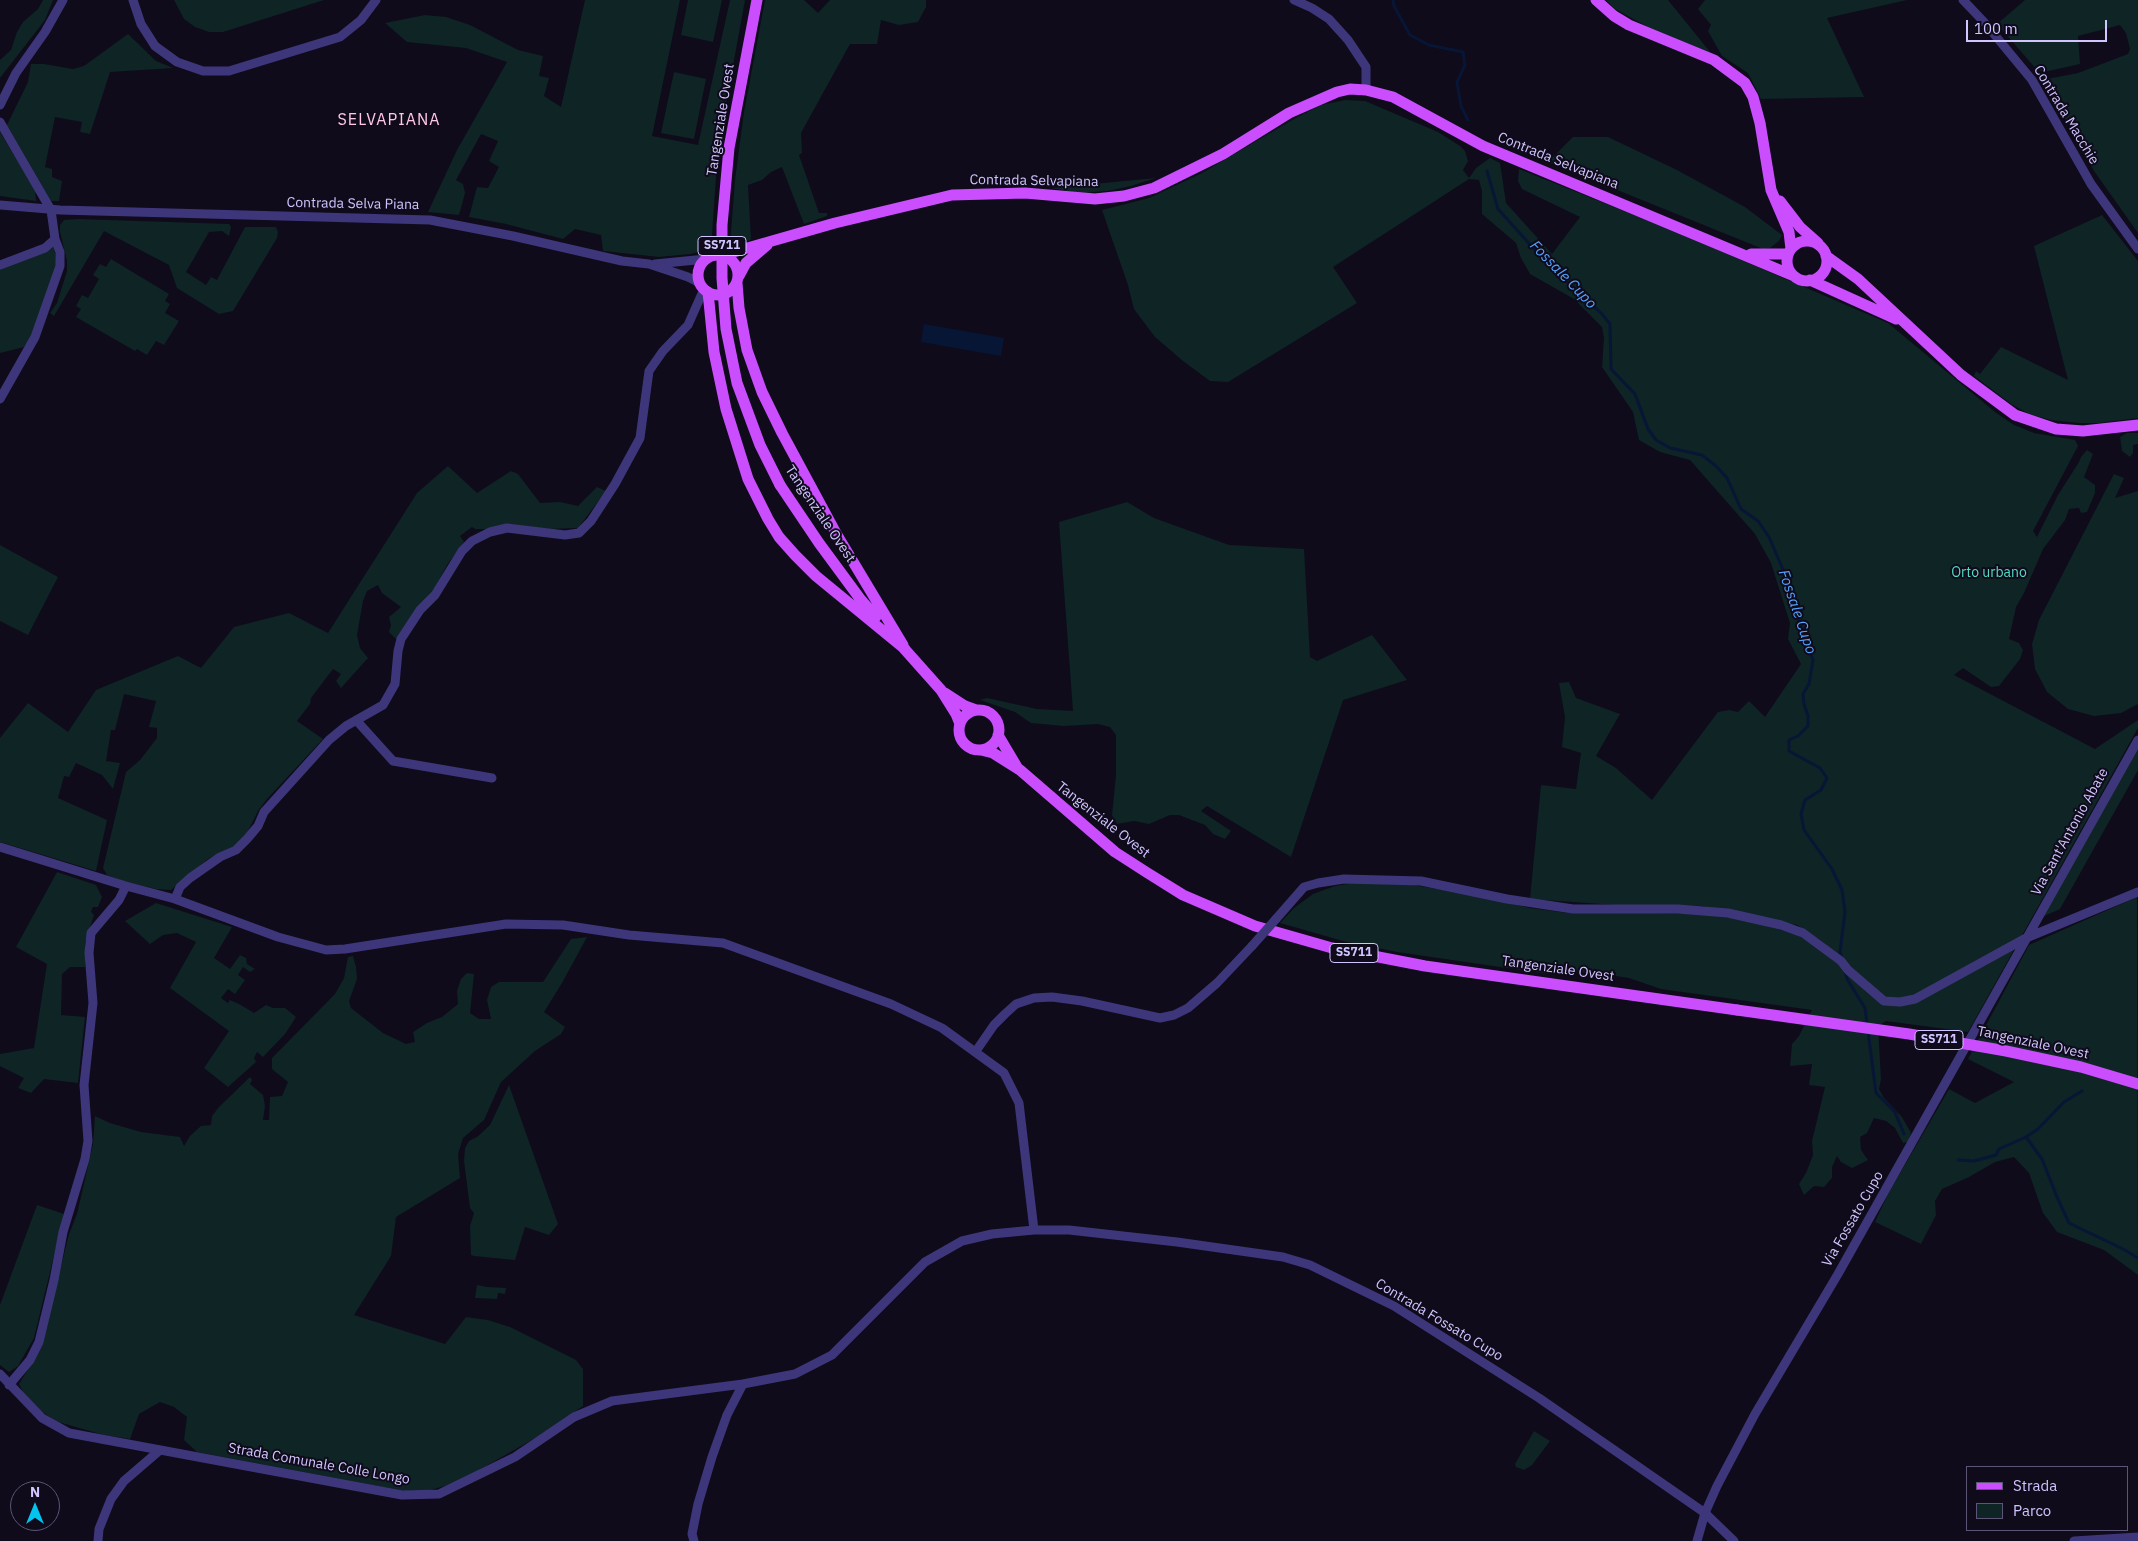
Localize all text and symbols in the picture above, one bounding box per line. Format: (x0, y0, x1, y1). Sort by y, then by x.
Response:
scale bar (1968, 10, 2109, 42)
text: 100 m (1974, 19, 2018, 38)
street label: Contrada Macchie (2030, 62, 2102, 168)
street label: Tangenziale Ovest (704, 63, 738, 177)
district label: SELVAPIANA (336, 110, 442, 130)
street label: Contrada Selvapiana (1495, 129, 1621, 193)
street label: Contrada Selvapiana (969, 171, 1099, 191)
street label: Contrada Selva Piana (286, 194, 420, 214)
road number: SS711 (698, 237, 746, 256)
water label: Fossale Cupo (1526, 237, 1600, 313)
street label: Tangenziale Ovest (781, 462, 859, 566)
park label: Orto urbano (1951, 565, 2027, 581)
water label: Fossale Cupo (1774, 567, 1820, 657)
street label: Via Sant'Antonio Abate (2028, 765, 2112, 899)
street label: Tangenziale Ovest (1053, 778, 1153, 862)
road number: SS711 (1330, 944, 1378, 962)
street label: Tangenziale Ovest (1501, 953, 1615, 985)
street label: Tangenziale Ovest (1976, 1023, 2090, 1063)
road number: SS711 (1915, 1030, 1963, 1050)
street label: Via Fossato Cupo (1819, 1168, 1887, 1270)
street label: Contrada Fossato Cupo (1372, 1275, 1506, 1365)
street label: Strada Comunale Colle Longo (227, 1440, 411, 1488)
legend (1966, 1466, 2128, 1531)
text: Strada (2013, 1476, 2057, 1495)
north arrow (10, 1481, 60, 1531)
text: N (30, 1483, 40, 1501)
text: Parco (2013, 1501, 2051, 1520)

